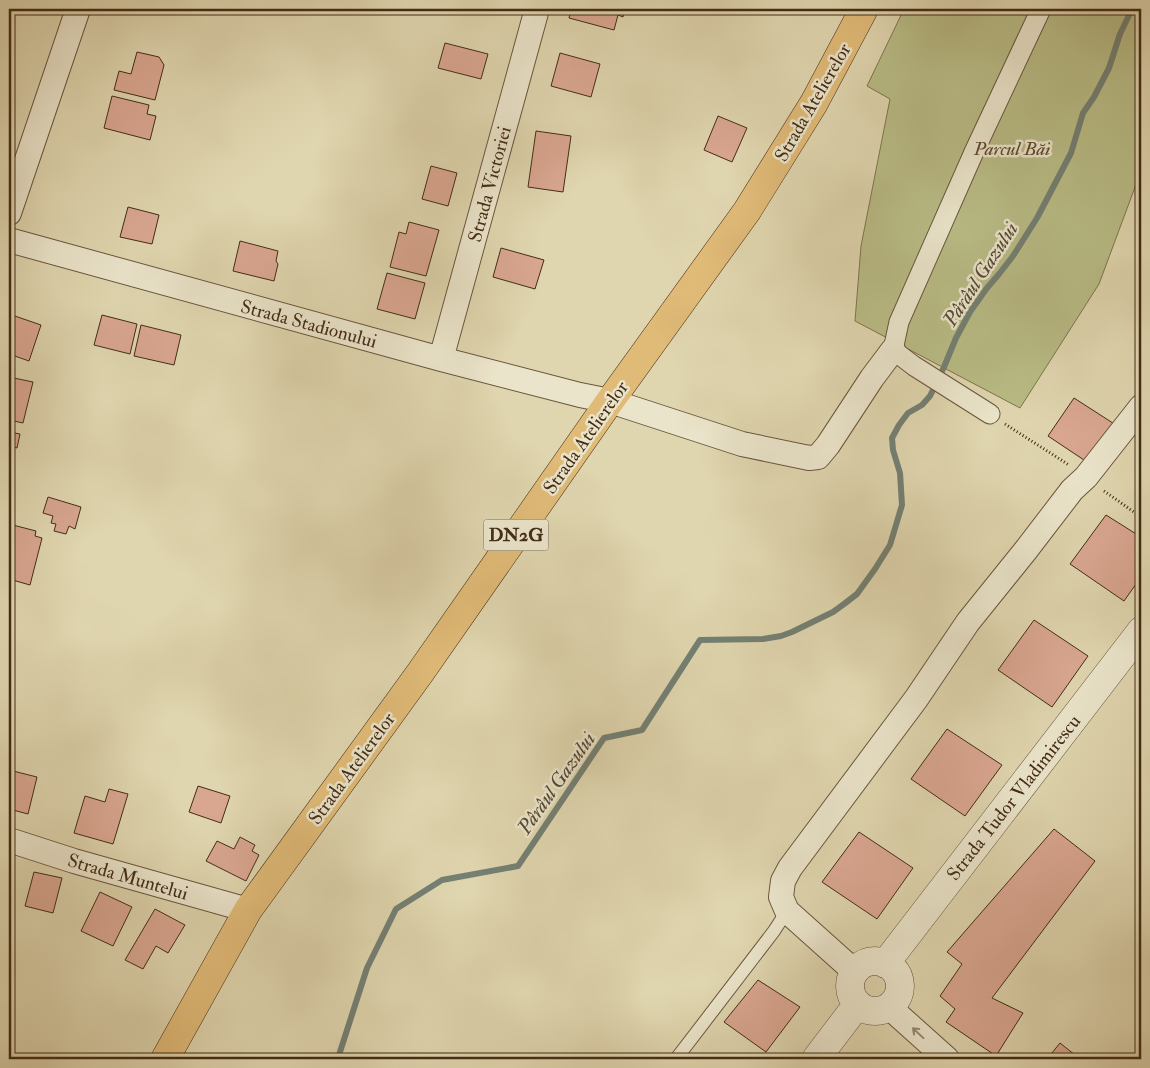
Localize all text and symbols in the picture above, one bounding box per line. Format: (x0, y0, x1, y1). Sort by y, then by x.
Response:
street label: Strada Atelierelor (769, 39, 856, 166)
street label: Strada Victoriei (463, 124, 517, 245)
park label: Parcul Băi (973, 137, 1050, 161)
water label: Pârâul Gazului (937, 217, 1024, 332)
street label: Strada Stadionului (238, 294, 379, 354)
street label: Strada Atelierelor (538, 376, 634, 499)
road number: DN2G (484, 520, 548, 550)
street label: Strada Atelierelor (303, 708, 401, 829)
street label: Strada Tudor Vladimirescu (942, 710, 1086, 885)
water label: Pârâul Gazului (511, 727, 601, 840)
street label: Strada Muntelui (65, 848, 191, 906)
one-way arrow (912, 1027, 925, 1039)

